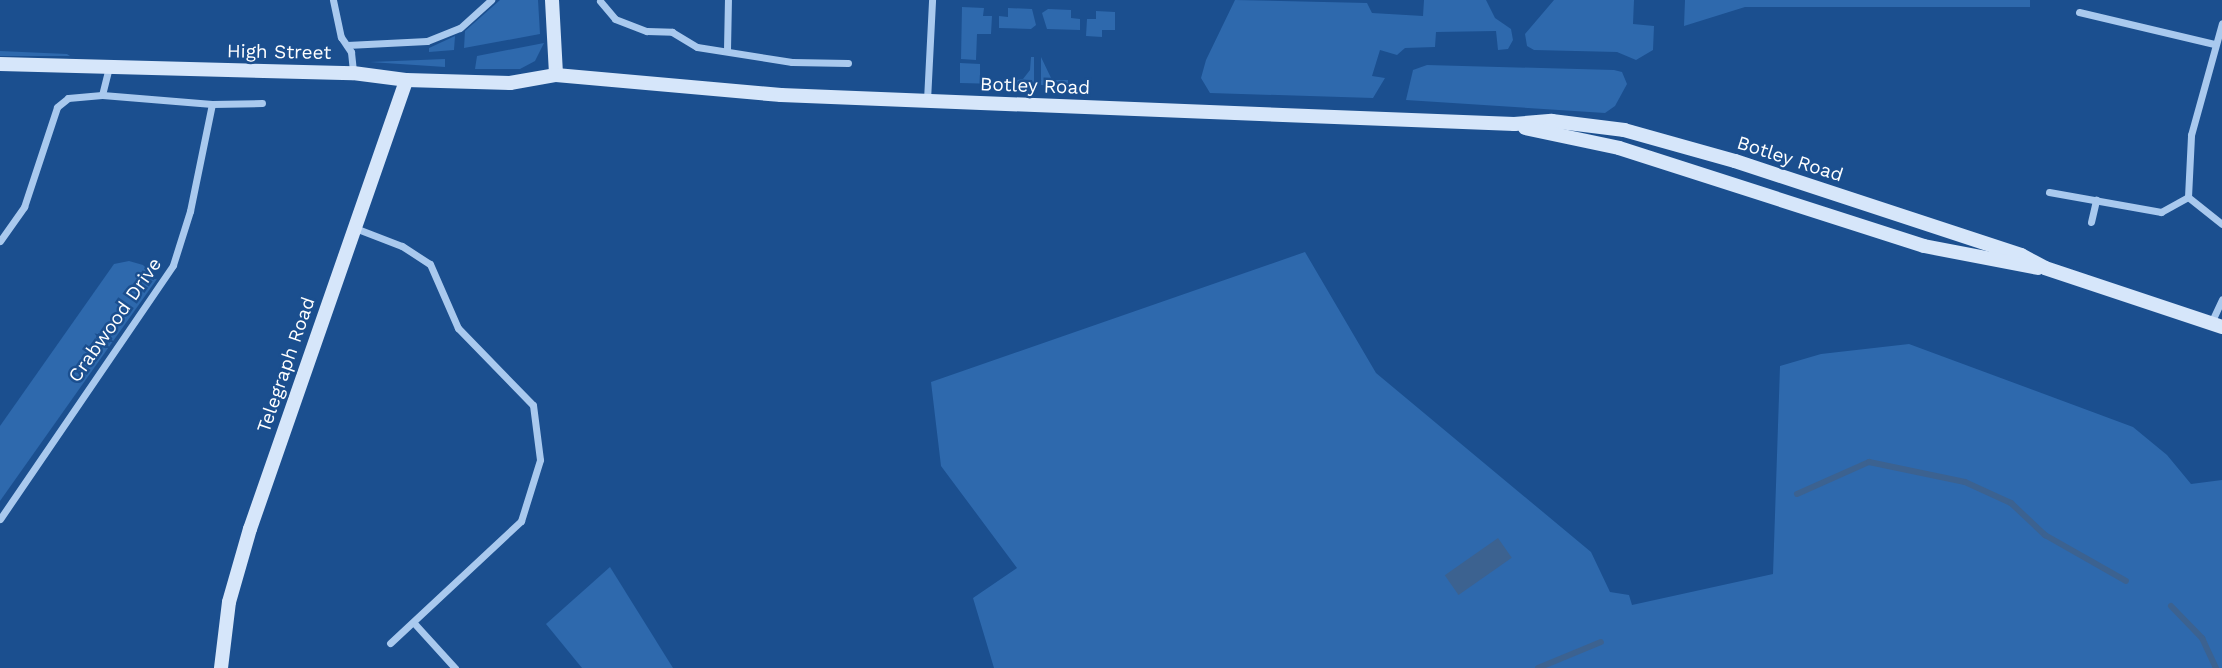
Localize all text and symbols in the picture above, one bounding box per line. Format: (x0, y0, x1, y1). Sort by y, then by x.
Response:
street label: High Street (227, 40, 331, 64)
street label: Botley Road (979, 73, 1091, 99)
street label: Botley Road (1734, 131, 1846, 187)
street label: Crabwood Drive (64, 253, 166, 387)
street label: Telegraph Road (252, 294, 320, 436)

